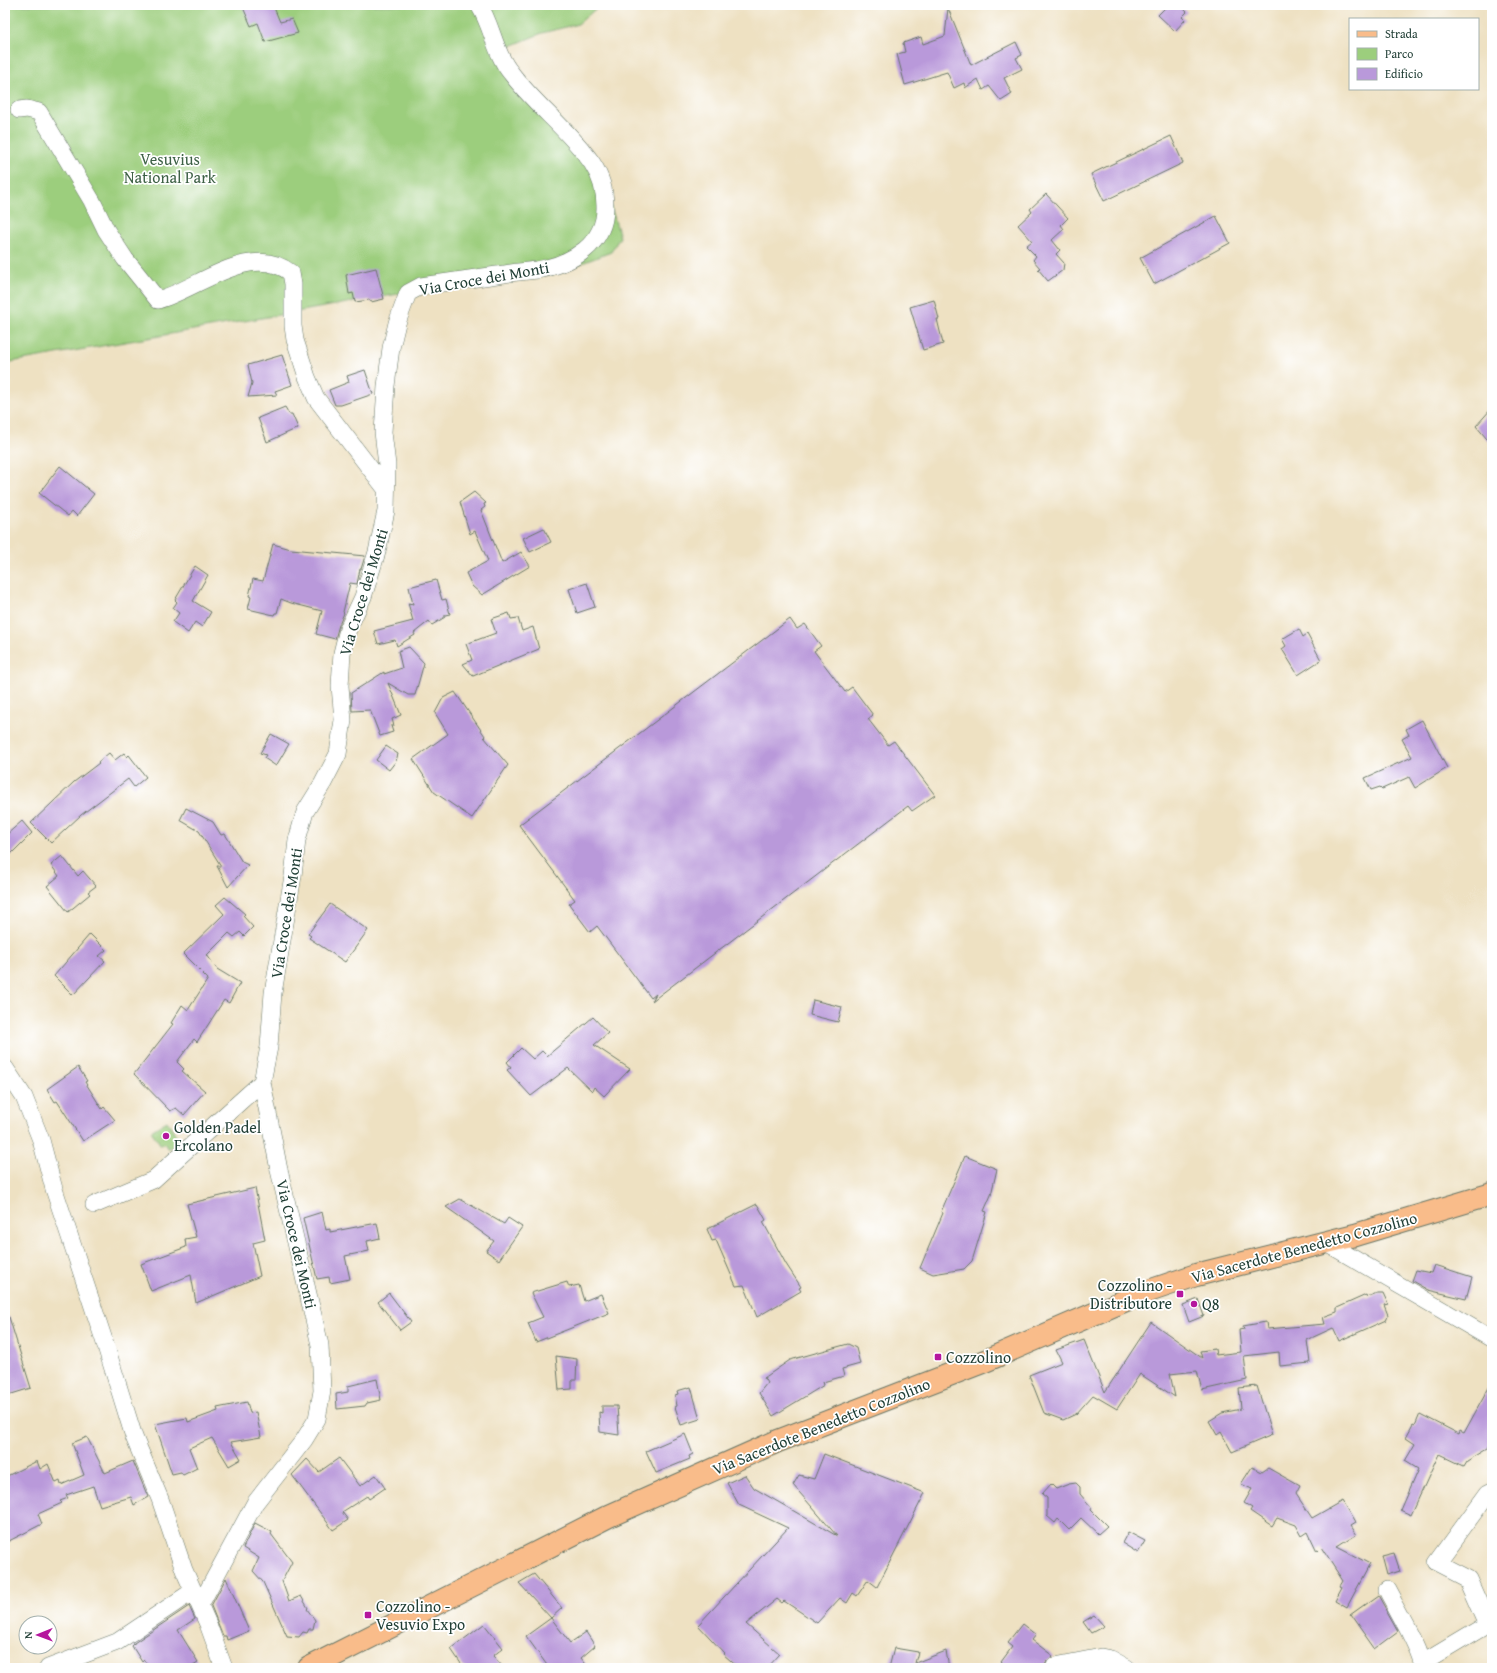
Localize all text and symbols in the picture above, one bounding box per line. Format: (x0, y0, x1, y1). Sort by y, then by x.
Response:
legend (1349, 18, 1479, 90)
text: Strada (1385, 25, 1418, 42)
text: Parco (1385, 45, 1413, 62)
text: Edificio (1385, 65, 1423, 82)
park label: Vesuvius National Park (124, 147, 217, 189)
street label: Via Croce dei Monti (417, 255, 552, 301)
street label: Via Croce dei Monti (332, 525, 394, 659)
street label: Via Croce dei Monti (264, 846, 308, 980)
place label: Golden Padel Ercolano (174, 1115, 262, 1157)
marker: Golden Padel Ercolano (161, 1131, 171, 1141)
street label: Via Croce dei Monti (270, 1177, 324, 1311)
street label: Via Sacerdote Benedetto Cozzolino (1188, 1205, 1420, 1289)
place label: Cozzolino - Distributore (1090, 1273, 1173, 1315)
marker: Cozzolino - Distributore (1175, 1289, 1185, 1299)
place label: Q8 (1202, 1292, 1220, 1316)
marker: Q8 (1189, 1299, 1199, 1309)
place label: Cozzolino (946, 1345, 1011, 1369)
marker: Cozzolino (933, 1352, 943, 1362)
street label: Via Sacerdote Benedetto Cozzolino (708, 1371, 934, 1481)
place label: Cozzolino - Vesuvio Expo (376, 1594, 465, 1636)
marker: Cozzolino - Vesuvio Expo (363, 1610, 373, 1620)
north arrow (18, 1615, 58, 1655)
text: N (20, 1631, 36, 1639)

